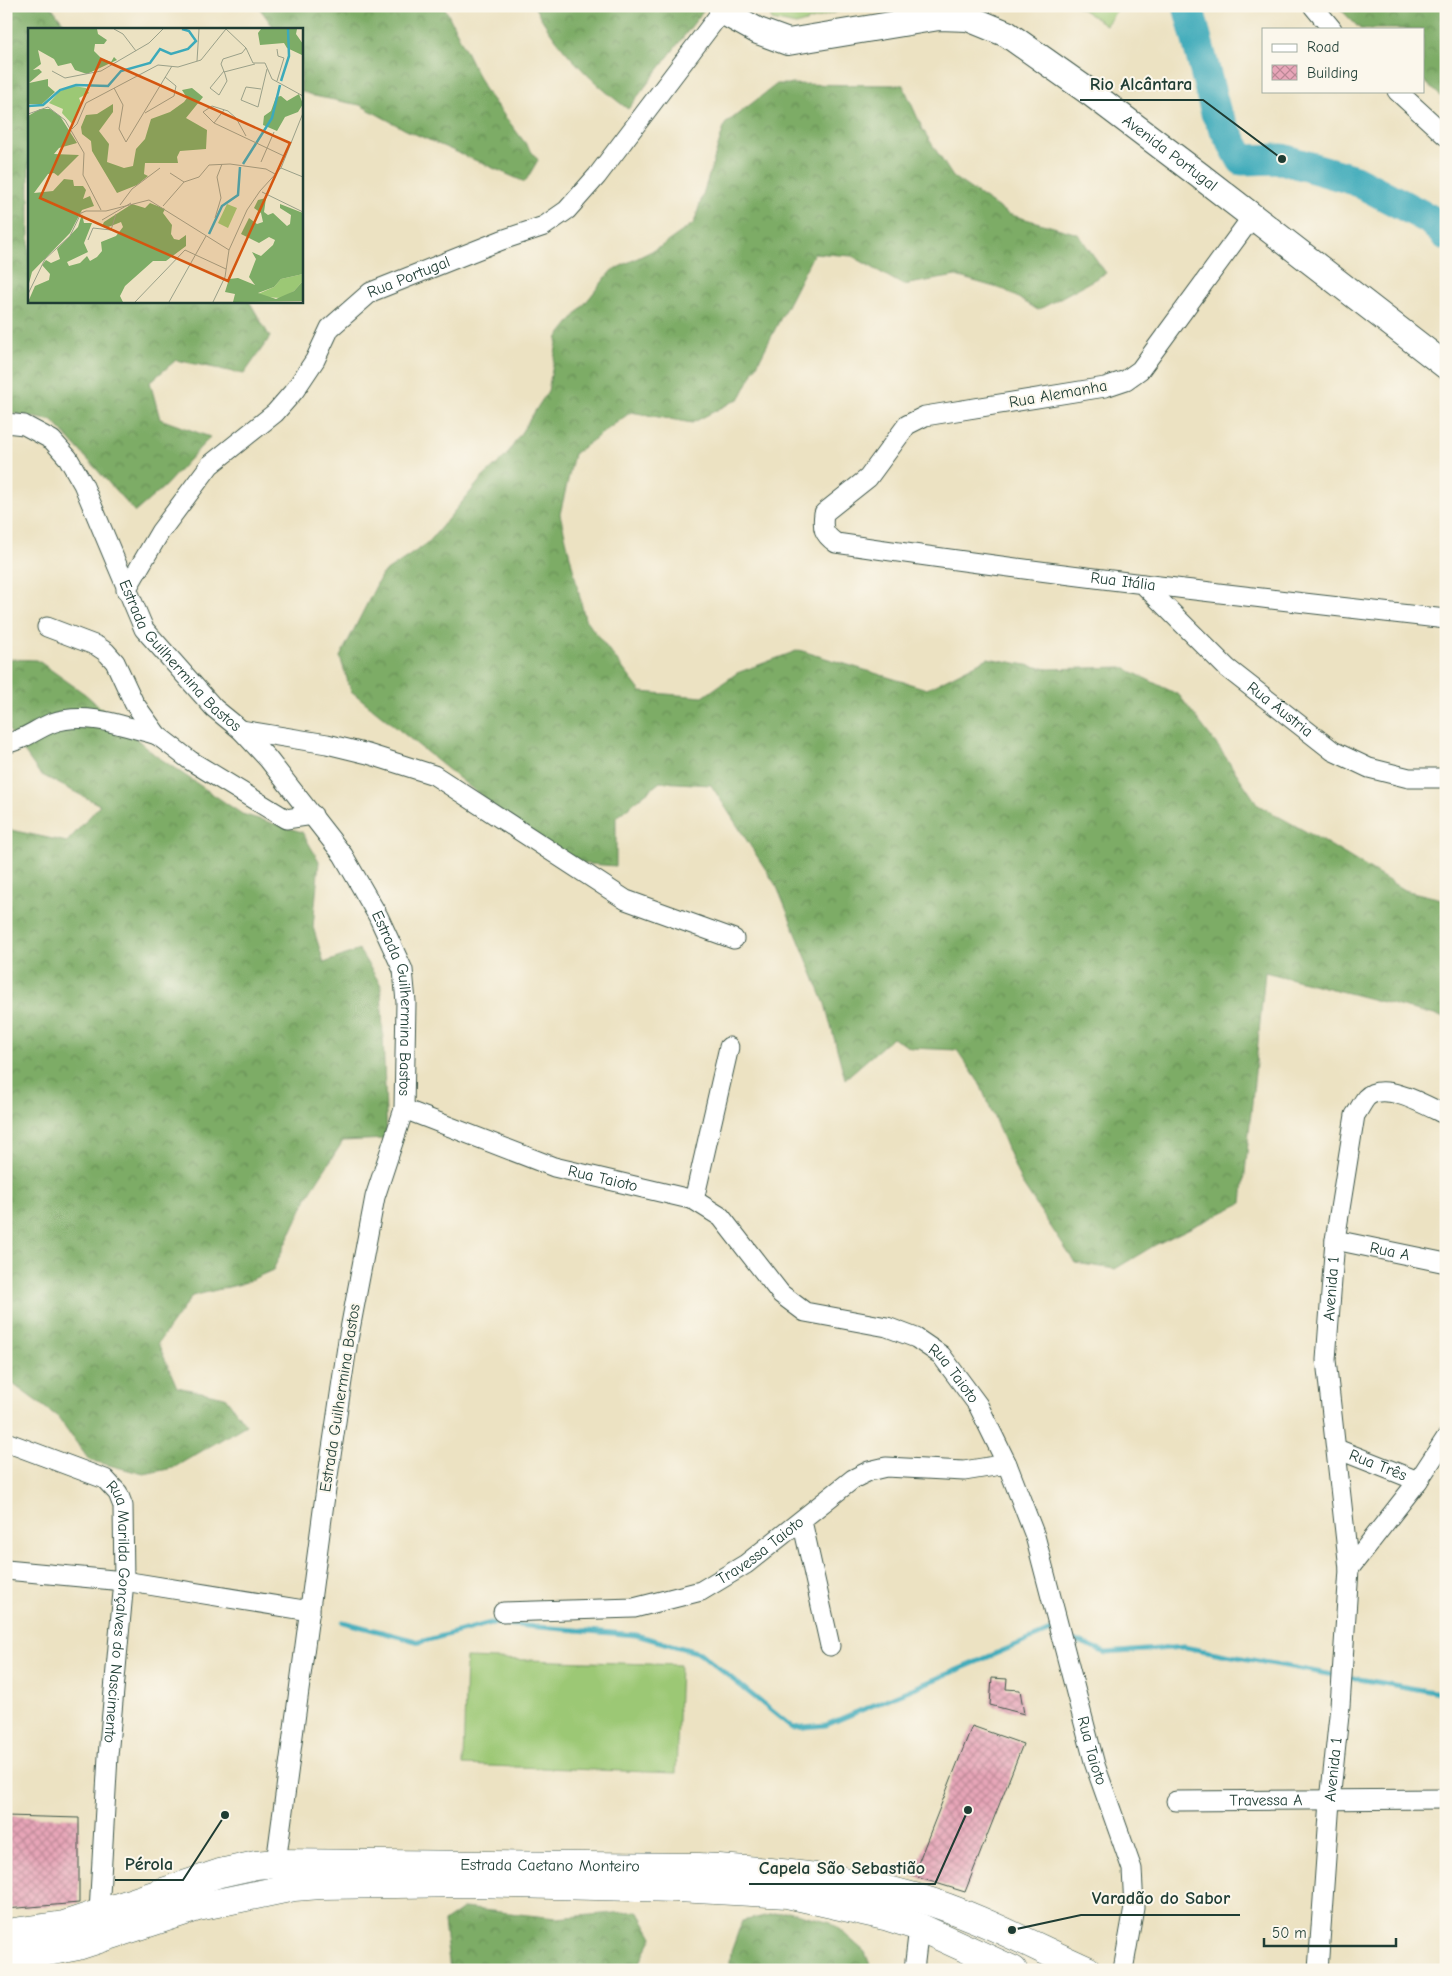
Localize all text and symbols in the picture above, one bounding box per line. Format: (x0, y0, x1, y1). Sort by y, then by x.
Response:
inset map (28, 28, 302, 302)
legend (1262, 28, 1424, 92)
text: Road (1307, 38, 1339, 56)
text: Building (1307, 64, 1358, 82)
callout: Rio Alcântara (1080, 67, 1203, 100)
text: Rio Alcântara (1090, 74, 1192, 95)
street label: Avenida Portugal (1119, 111, 1221, 195)
street label: Rua Portugal (365, 253, 453, 302)
street label: Rua Alemanha (1008, 377, 1108, 411)
street label: Rua Itália (1090, 569, 1157, 594)
street label: Estrada Guilhermina Bastos (115, 577, 245, 736)
street label: Rua Áustria (1244, 678, 1316, 741)
street label: Estrada Guilhermina Bastos (368, 908, 415, 1097)
street label: Rua Taioto (566, 1162, 639, 1195)
street label: Rua A (1368, 1238, 1412, 1264)
street label: Avenida 1 (1320, 1256, 1343, 1322)
street label: Estrada Guilhermina Bastos (316, 1302, 364, 1493)
street label: Rua Taioto (925, 1340, 983, 1407)
street label: Rua Três (1347, 1446, 1410, 1485)
street label: Rua Marilda Gonçalves do Nascimento (100, 1477, 133, 1744)
street label: Travessa Taioto (713, 1513, 807, 1588)
street label: Rua Taioto (1074, 1714, 1110, 1788)
street label: Avenida 1 (1321, 1737, 1346, 1803)
street label: Travessa A (1229, 1791, 1303, 1810)
callout: Pérola (115, 1847, 183, 1880)
callout: Capela São Sebastião (749, 1851, 935, 1884)
text: Pérola (125, 1854, 173, 1875)
street label: Estrada Caetano Monteiro (460, 1856, 640, 1875)
text: Capela São Sebastião (759, 1858, 925, 1879)
callout: Varadão do Sabor (1081, 1882, 1240, 1915)
text: Varadão do Sabor (1092, 1888, 1231, 1909)
scale bar (1264, 1916, 1397, 1948)
text: 50 m (1272, 1924, 1307, 1942)

